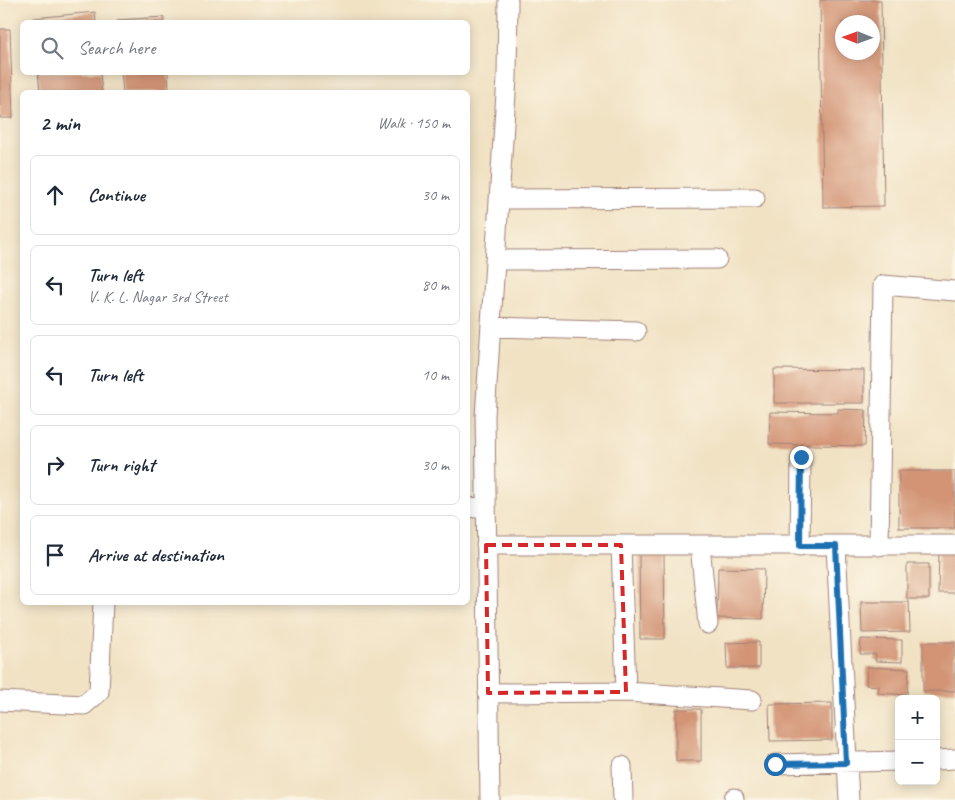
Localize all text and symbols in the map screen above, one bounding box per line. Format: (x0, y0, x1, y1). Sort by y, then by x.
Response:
north arrow (835, 15, 880, 60)
search box (20, 20, 470, 75)
icon: search (38, 34, 66, 62)
text: Search here (78, 36, 155, 60)
text: 2 min (40, 110, 80, 136)
text: Walk · 150 m (378, 113, 450, 133)
icon: ahead (41, 181, 69, 209)
text: Continue (88, 183, 145, 207)
text: 30 m (422, 185, 449, 205)
text: Turn left (88, 263, 143, 287)
icon: left (41, 271, 69, 299)
text: 80 m (422, 275, 449, 295)
text: V. K. L. Nagar 3rd Street (88, 287, 228, 307)
icon: left (41, 361, 69, 389)
text: Turn left (88, 363, 143, 387)
text: 10 m (422, 365, 449, 385)
route end (790, 446, 813, 469)
icon: right (41, 451, 69, 479)
text: Turn right (88, 453, 155, 477)
text: 30 m (422, 455, 449, 475)
icon: arrive (41, 541, 69, 569)
text: Arrive at destination (88, 543, 224, 567)
map controls (895, 695, 940, 785)
button: + (895, 695, 940, 740)
button: − (895, 740, 940, 785)
route start (764, 753, 787, 776)

